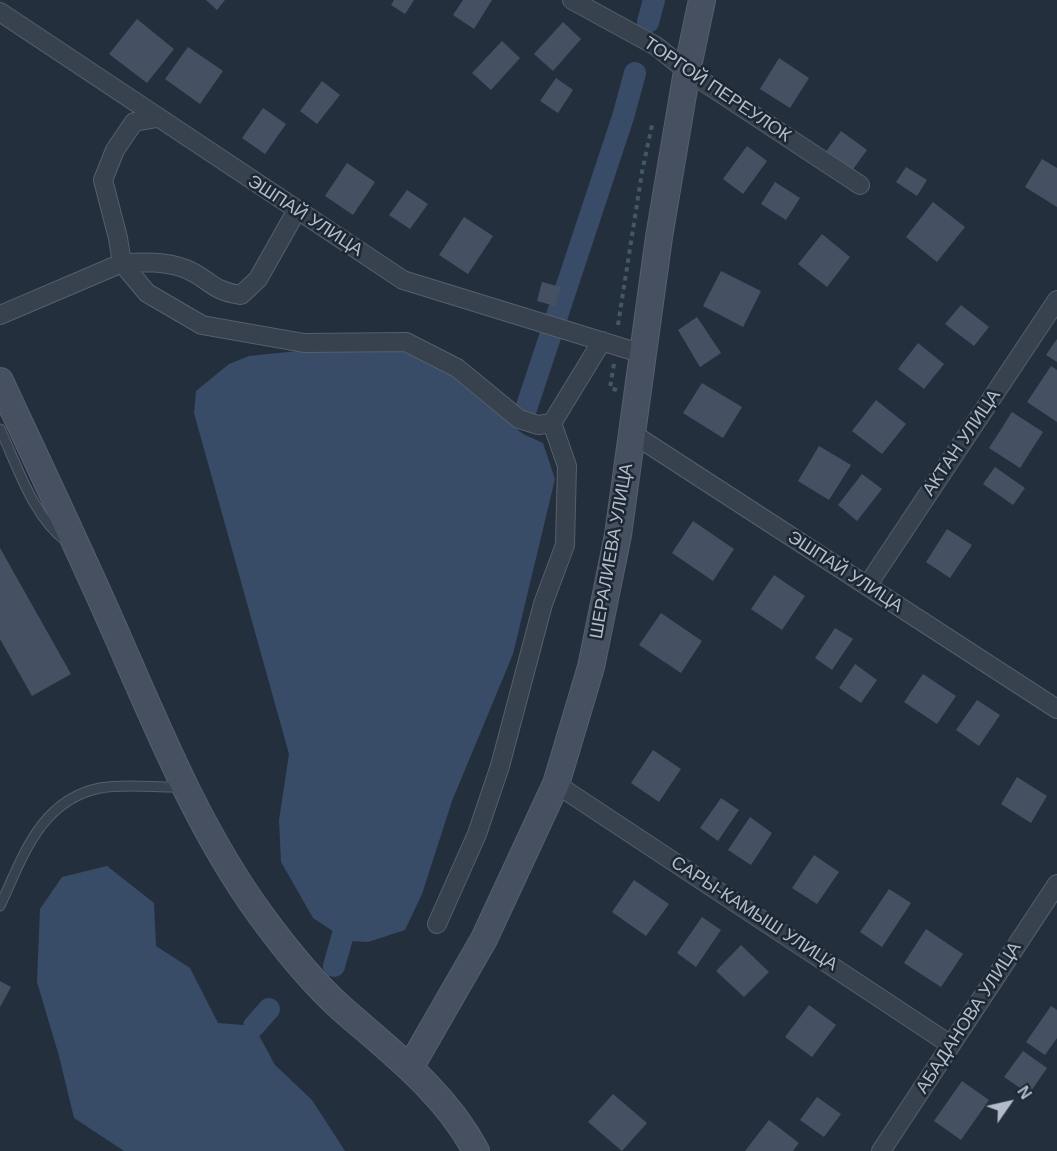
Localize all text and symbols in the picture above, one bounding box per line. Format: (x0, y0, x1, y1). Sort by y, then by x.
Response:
street label: ТОРГОЙ ПЕРЕУЛОК (639, 33, 795, 147)
street label: ЭШПАЙ УЛИЦА (243, 171, 367, 261)
street label: АКТАН УЛИЦА (918, 386, 1006, 500)
street label: ШЕРАЛИЕВА УЛИЦА (586, 462, 638, 640)
street label: ЭШПАЙ УЛИЦА (783, 527, 907, 617)
street label: САРЫ-КАМЫШ УЛИЦА (667, 852, 841, 976)
street label: АБАДАНОВА УЛИЦА (912, 938, 1026, 1098)
north arrow (979, 1073, 1039, 1133)
text: N (1014, 1083, 1035, 1102)

